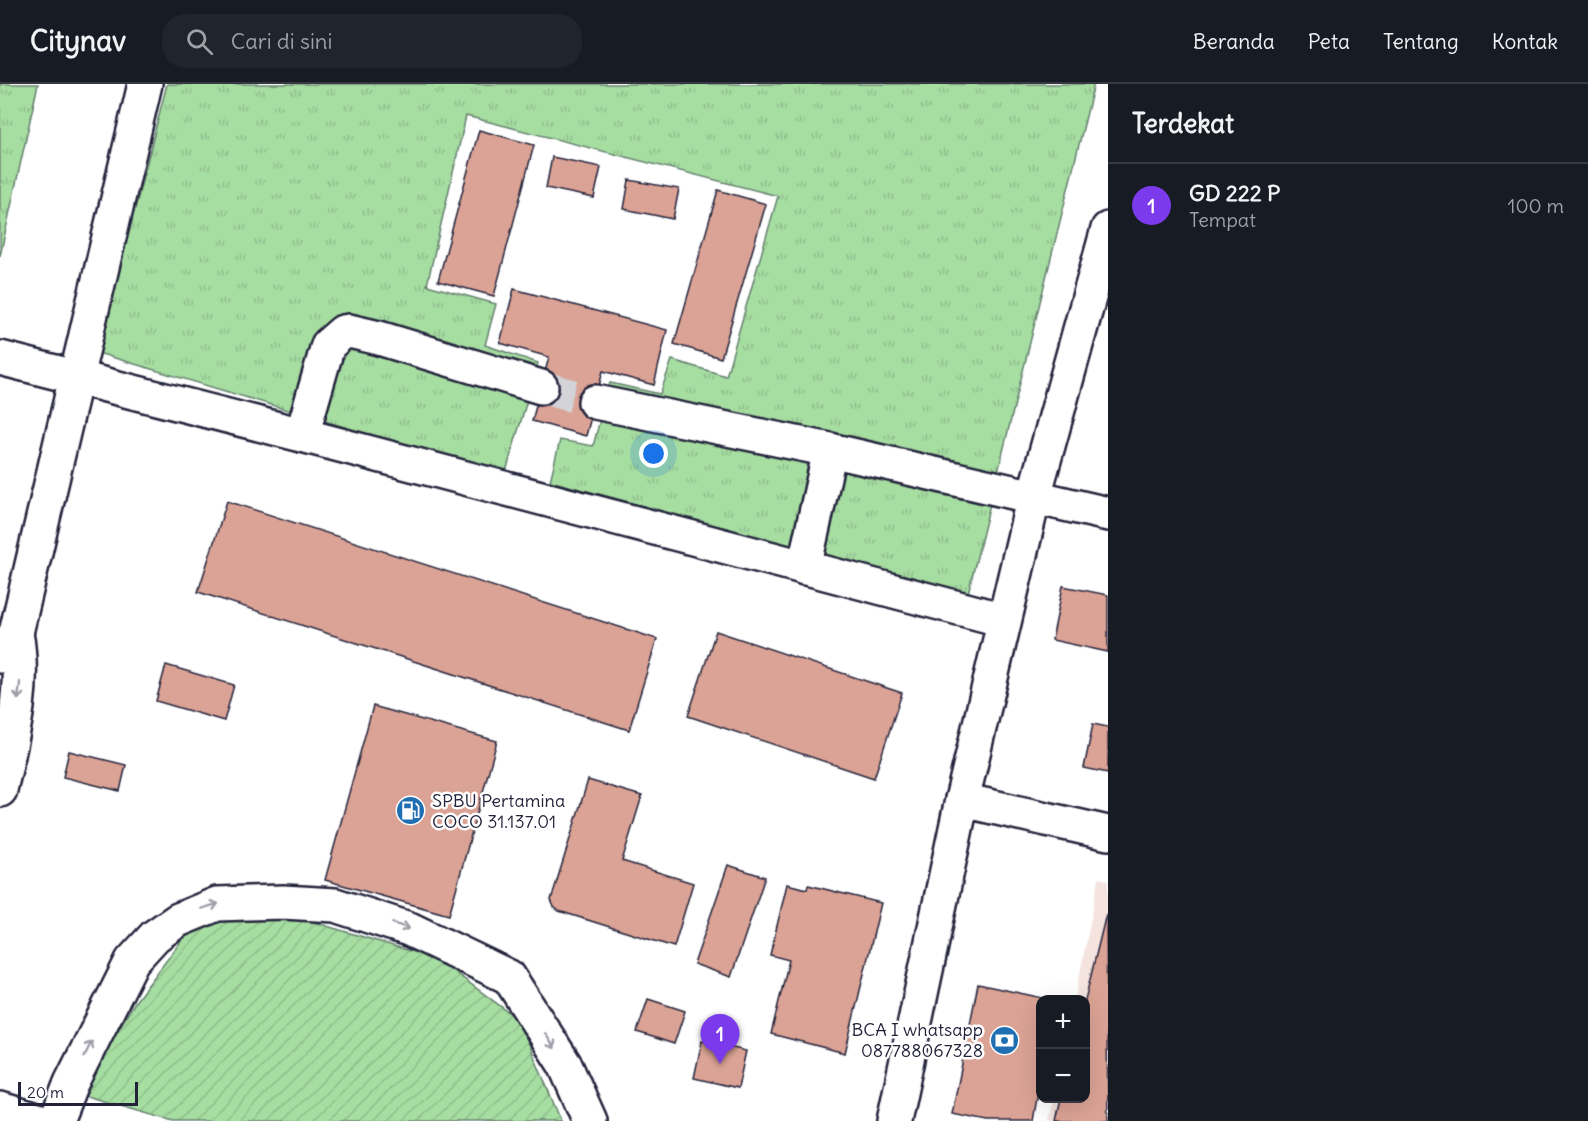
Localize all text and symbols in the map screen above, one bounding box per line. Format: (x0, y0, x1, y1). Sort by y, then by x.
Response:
search box (162, 14, 582, 68)
text: Citynav (30, 23, 126, 59)
icon: search (183, 25, 216, 58)
text: Cari di sini (231, 27, 333, 55)
text: Beranda (1193, 28, 1275, 55)
text: Peta (1308, 28, 1350, 55)
text: Tentang (1383, 28, 1459, 55)
text: Kontak (1492, 28, 1558, 55)
text: Terdekat (1132, 107, 1234, 140)
text: GD 222 P (1189, 179, 1280, 207)
text: 1 (1148, 193, 1155, 218)
text: 100 m (1507, 193, 1564, 218)
text: Tempat (1189, 207, 1256, 232)
your location (639, 439, 668, 468)
one-way arrow (14, 681, 25, 700)
place label: SPBU Pertamina COCO 31.137.01 (432, 789, 565, 833)
fuel station icon: SPBU Pertamina COCO 31.137.01 (395, 795, 427, 827)
one-way arrow (200, 900, 219, 911)
one-way arrow (391, 922, 410, 933)
map controls (1036, 995, 1090, 1103)
button: + (1036, 995, 1090, 1049)
pin: 1 (700, 1014, 740, 1064)
place label: BCA I whatsapp 087788067328 (852, 1018, 983, 1062)
bank icon: BCA I whatsapp 087788067328 (988, 1024, 1020, 1056)
one-way arrow (544, 1032, 557, 1049)
one-way arrow (83, 1040, 94, 1058)
button: − (1036, 1049, 1090, 1103)
scale bar (18, 1079, 138, 1106)
text: 20 m (27, 1082, 64, 1102)

